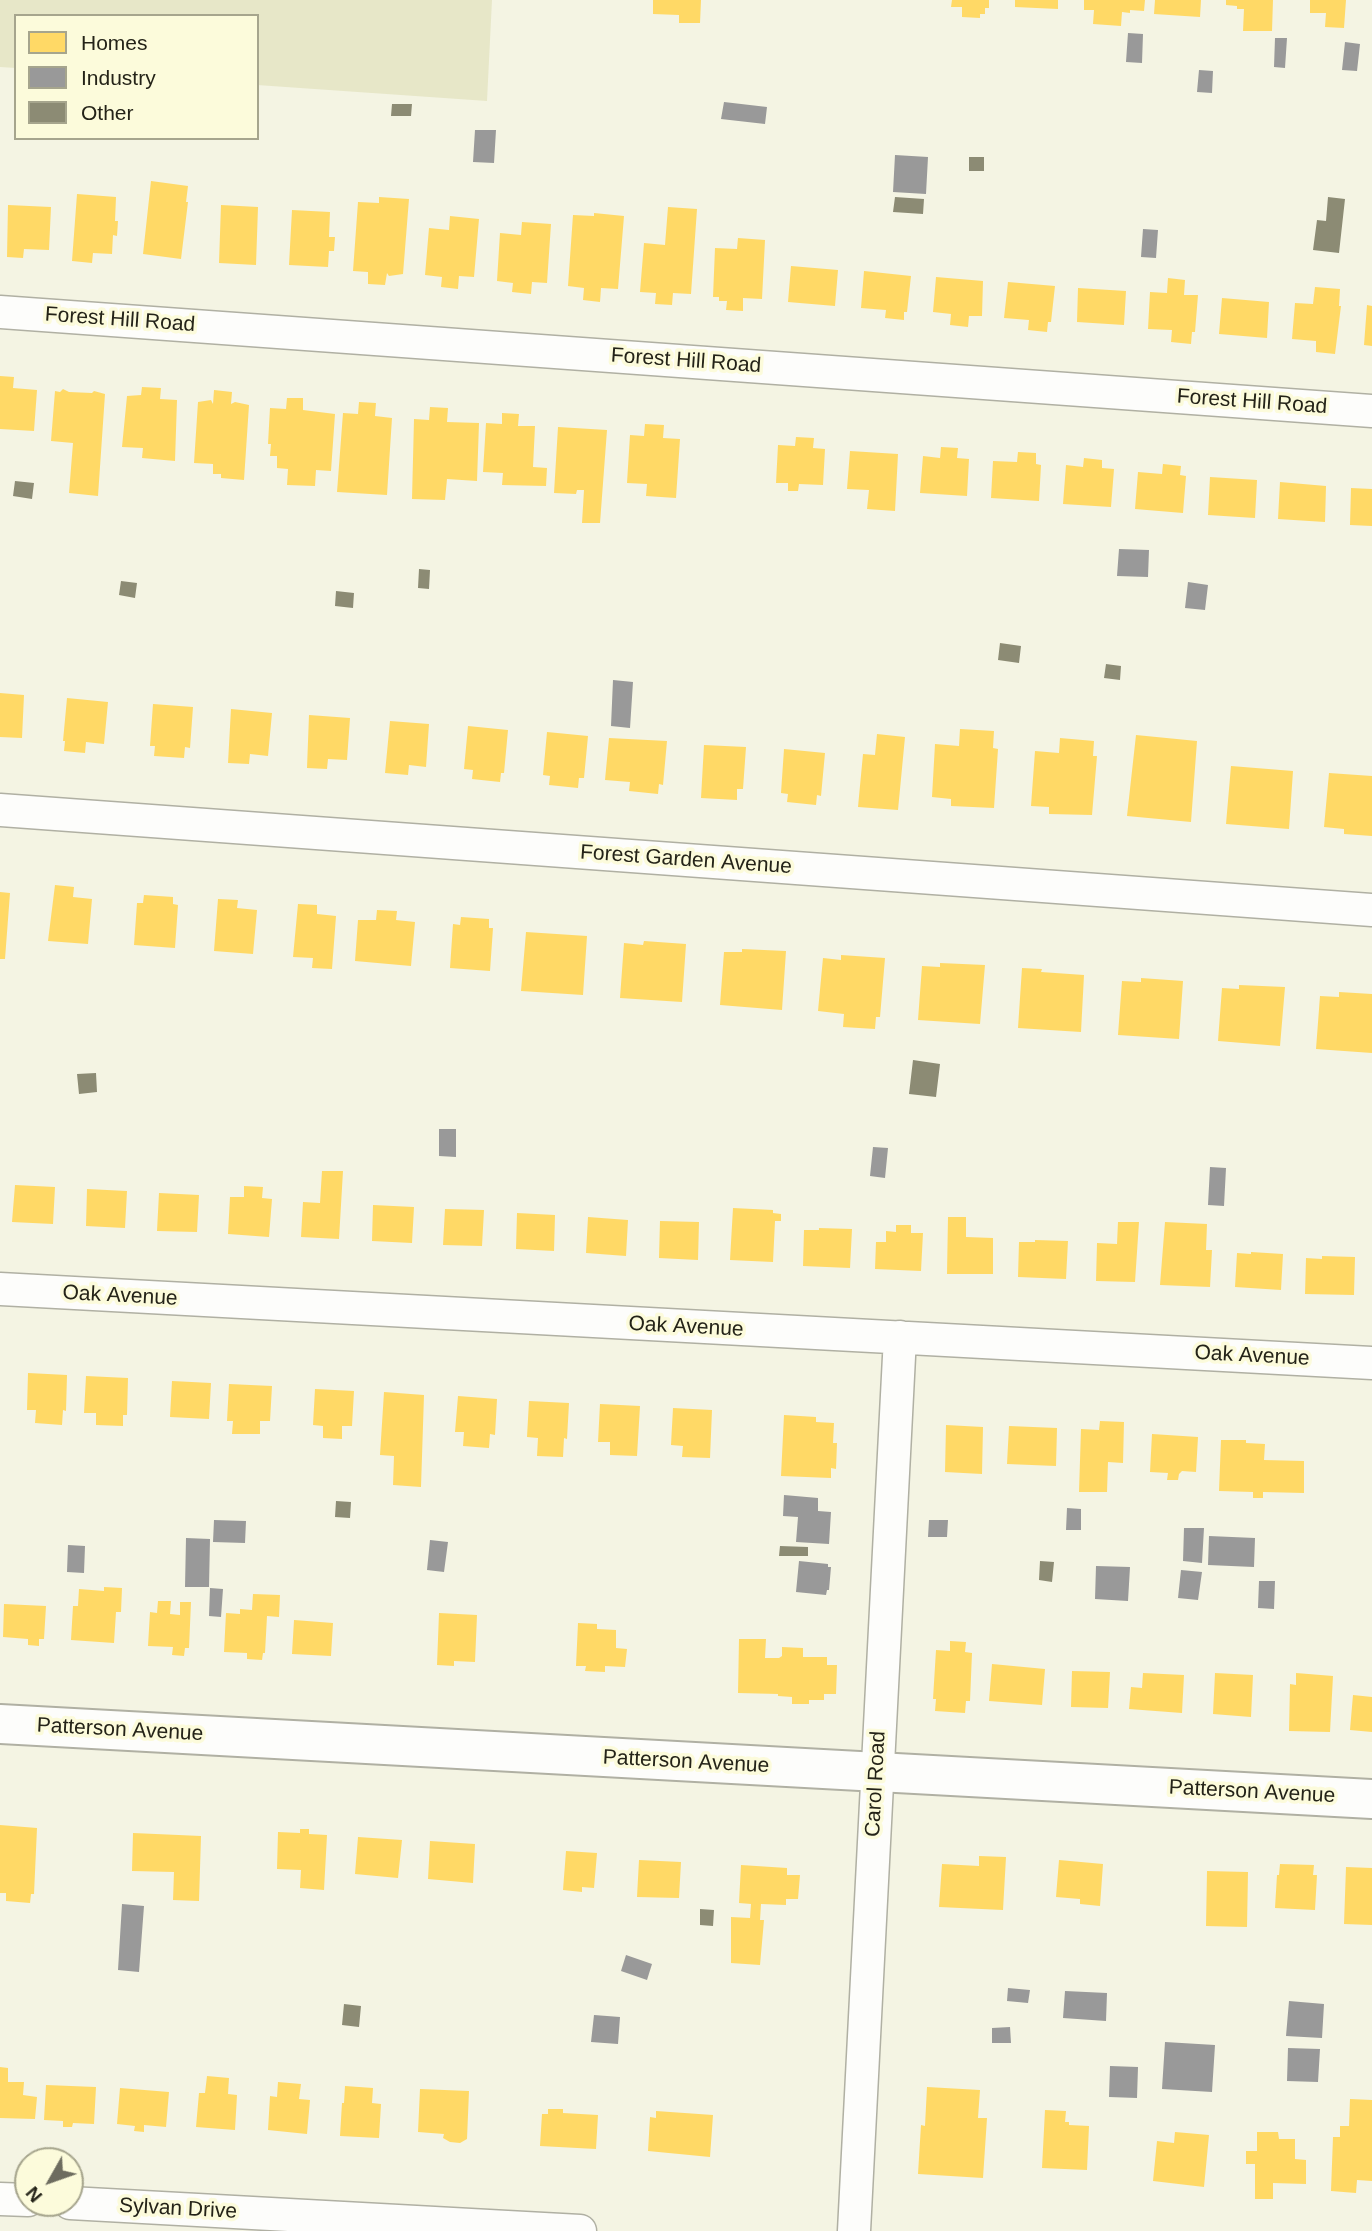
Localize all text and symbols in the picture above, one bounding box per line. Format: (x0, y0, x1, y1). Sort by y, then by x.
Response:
legend (14, 14, 259, 140)
text: Homes (81, 31, 148, 54)
text: Industry (81, 66, 156, 89)
text: Other (81, 101, 134, 124)
street label: Forest Hill Road (44, 302, 196, 338)
street label: Forest Hill Road (610, 343, 762, 379)
street label: Forest Hill Road (1176, 384, 1328, 420)
street label: Forest Garden Avenue (579, 840, 793, 880)
street label: Oak Avenue (62, 1280, 178, 1312)
street label: Oak Avenue (628, 1311, 744, 1343)
street label: Oak Avenue (1194, 1340, 1310, 1372)
street label: Patterson Avenue (36, 1713, 204, 1747)
street label: Carol Road (861, 1730, 891, 1838)
street label: Patterson Avenue (602, 1745, 770, 1779)
street label: Patterson Avenue (1168, 1775, 1336, 1809)
north arrow (14, 2147, 84, 2217)
text: N (22, 2183, 47, 2207)
street label: Sylvan Drive (118, 2193, 238, 2225)

